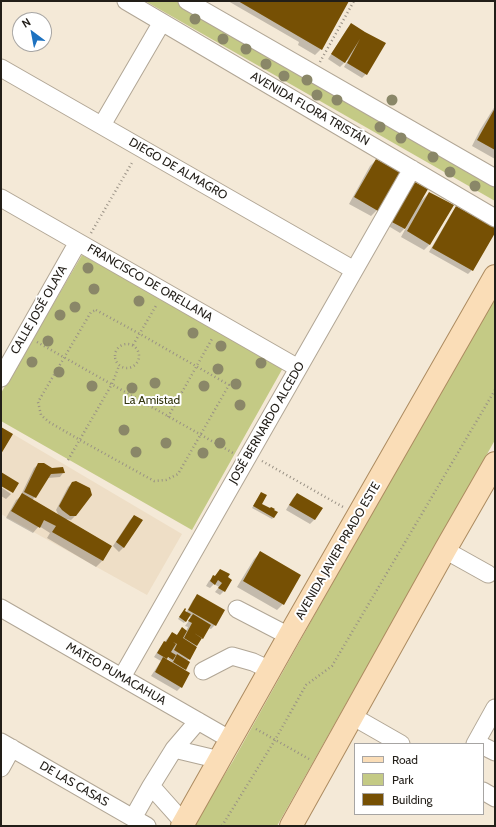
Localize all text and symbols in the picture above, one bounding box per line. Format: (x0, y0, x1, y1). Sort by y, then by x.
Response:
north arrow (12, 12, 52, 52)
text: N (19, 15, 33, 31)
street label: AVENIDA FLORA TRISTÁN (248, 69, 372, 149)
street label: DIEGO DE ALMAGRO (126, 135, 230, 203)
street label: FRANCISCO DE ORELLANA (85, 241, 215, 325)
street label: CALLE JOSÉ OLAYA (8, 263, 70, 357)
street label: JOSÉ BERNARDO ALCEDO (226, 359, 308, 487)
park label: La Amistad (124, 393, 180, 407)
street label: AVENIDA JAVIER PRADO ESTE (293, 480, 383, 622)
street label: MATEO PUMACAHUA (63, 640, 169, 708)
legend (354, 743, 484, 815)
text: Road (392, 752, 418, 767)
street label: DE LAS CASAS (37, 758, 111, 810)
text: Park (392, 772, 414, 787)
text: Building (392, 792, 433, 807)

